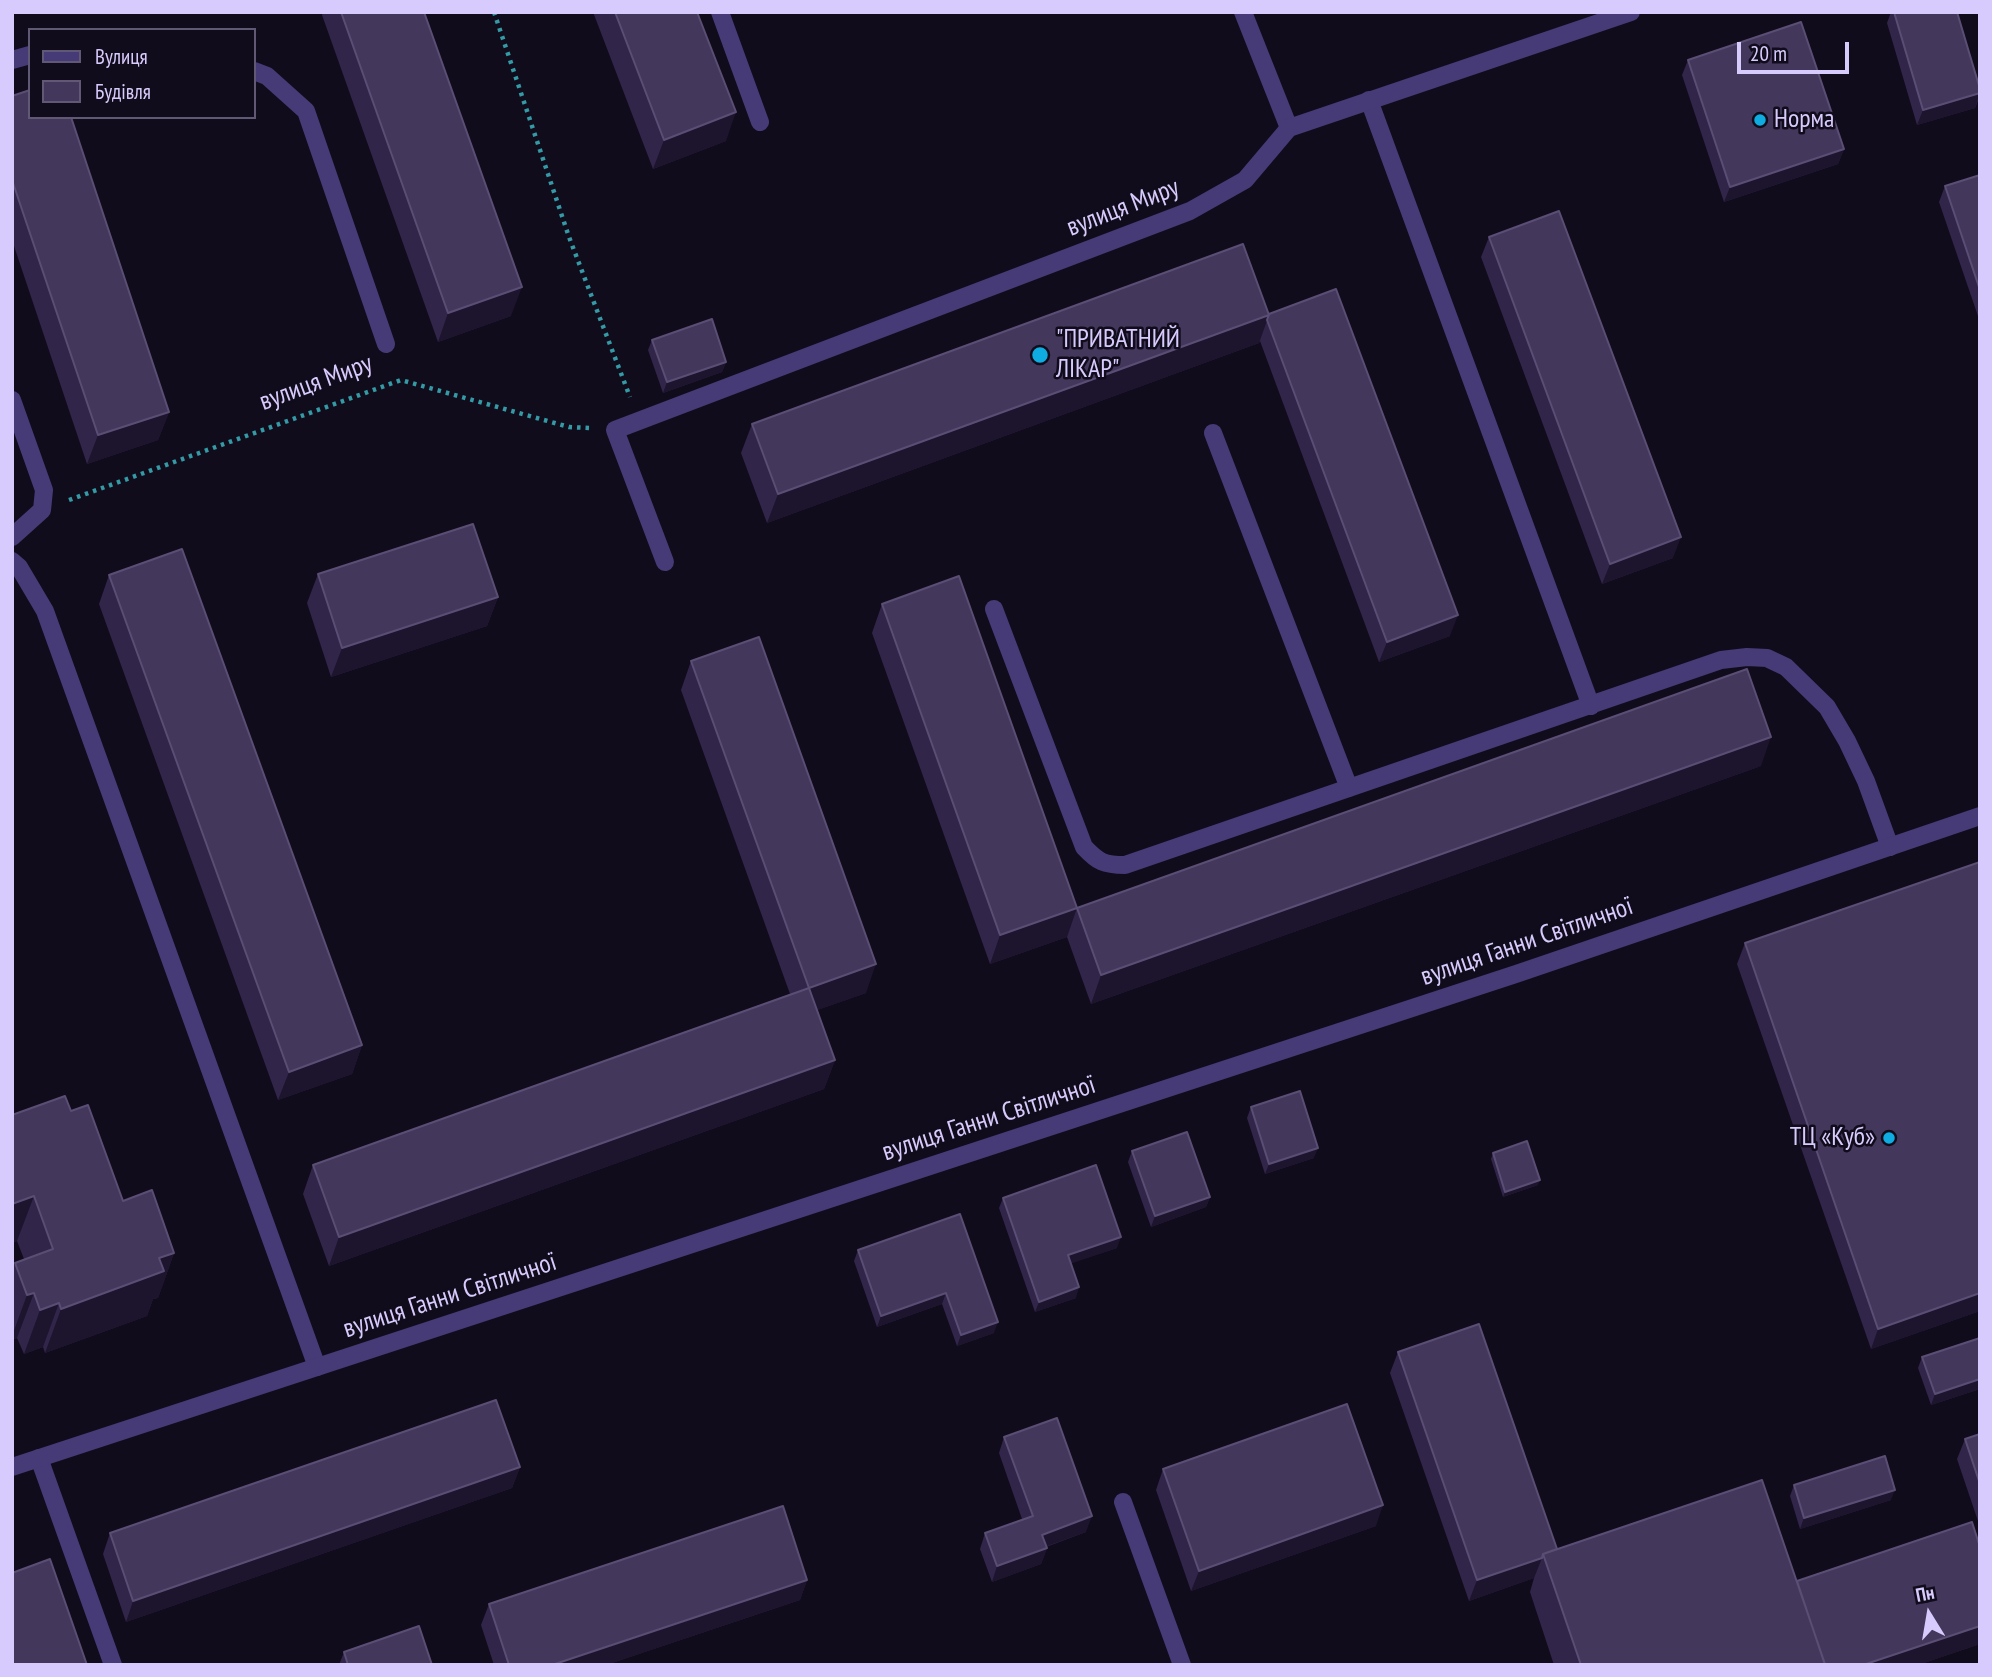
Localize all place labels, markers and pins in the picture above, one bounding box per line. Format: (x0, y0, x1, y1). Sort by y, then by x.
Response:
place label: Норма (1774, 104, 1834, 136)
marker: Норма (1752, 112, 1768, 128)
place label: "ПРИВАТНИЙ ЛІКАР" (1056, 324, 1180, 386)
marker: "ПРИВАТНИЙ ЛІКАР" (1030, 345, 1050, 365)
place label: ТЦ «Куб» (1790, 1122, 1875, 1154)
marker: ТЦ «Куб» (1881, 1130, 1897, 1146)

